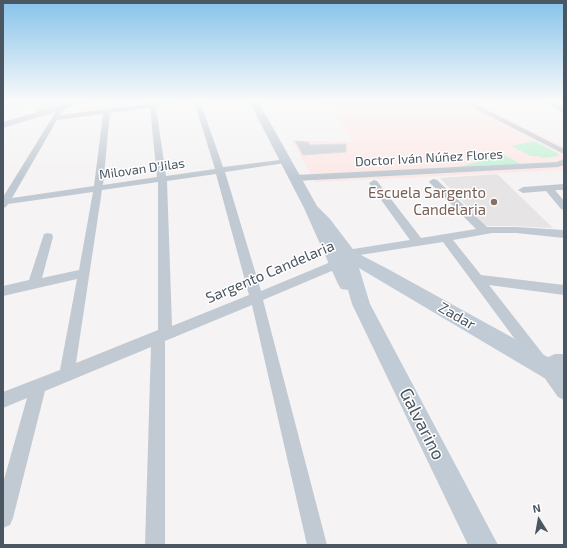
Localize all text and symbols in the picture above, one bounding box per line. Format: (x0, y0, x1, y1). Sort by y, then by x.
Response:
street label: Doctor Iván Núñez Flores (355, 146, 503, 170)
street label: Milovan D'Jilas (98, 155, 186, 183)
place label: Escuela Sargento Candelaria (368, 184, 486, 219)
marker: Escuela Sargento Candelaria (489, 197, 499, 207)
street label: Sargento Candelaria (203, 237, 337, 307)
street label: Zadar (435, 298, 479, 334)
street label: Galvarino (395, 384, 449, 464)
north arrow (519, 500, 559, 540)
text: N (531, 501, 542, 515)

